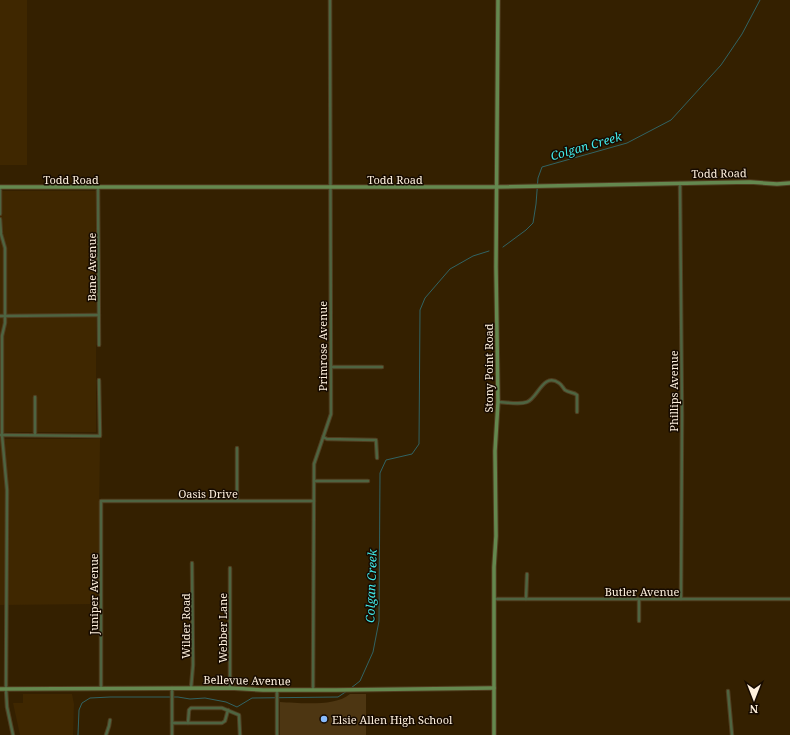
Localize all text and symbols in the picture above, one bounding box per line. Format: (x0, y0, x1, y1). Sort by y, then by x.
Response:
water label: Colgan Creek (548, 127, 625, 164)
street label: Todd Road (691, 165, 747, 181)
street label: Todd Road (43, 172, 99, 187)
street label: Todd Road (367, 172, 423, 187)
street label: Bane Avenue (84, 233, 99, 301)
street label: Primrose Avenue (315, 301, 330, 391)
street label: Stony Point Road (481, 323, 496, 413)
street label: Phillips Avenue (666, 350, 681, 432)
street label: Oasis Drive (178, 486, 238, 501)
water label: Colgan Creek (361, 548, 381, 623)
street label: Juniper Avenue (86, 553, 101, 636)
street label: Butler Avenue (605, 584, 679, 599)
street label: Wilder Road (178, 593, 193, 659)
street label: Webber Lane (215, 593, 230, 663)
street label: Bellevue Avenue (203, 672, 291, 688)
north arrow (734, 679, 774, 719)
text: N (749, 702, 758, 717)
place label: Elsie Allen High School (332, 712, 453, 727)
marker: Elsie Allen High School (319, 714, 329, 724)

